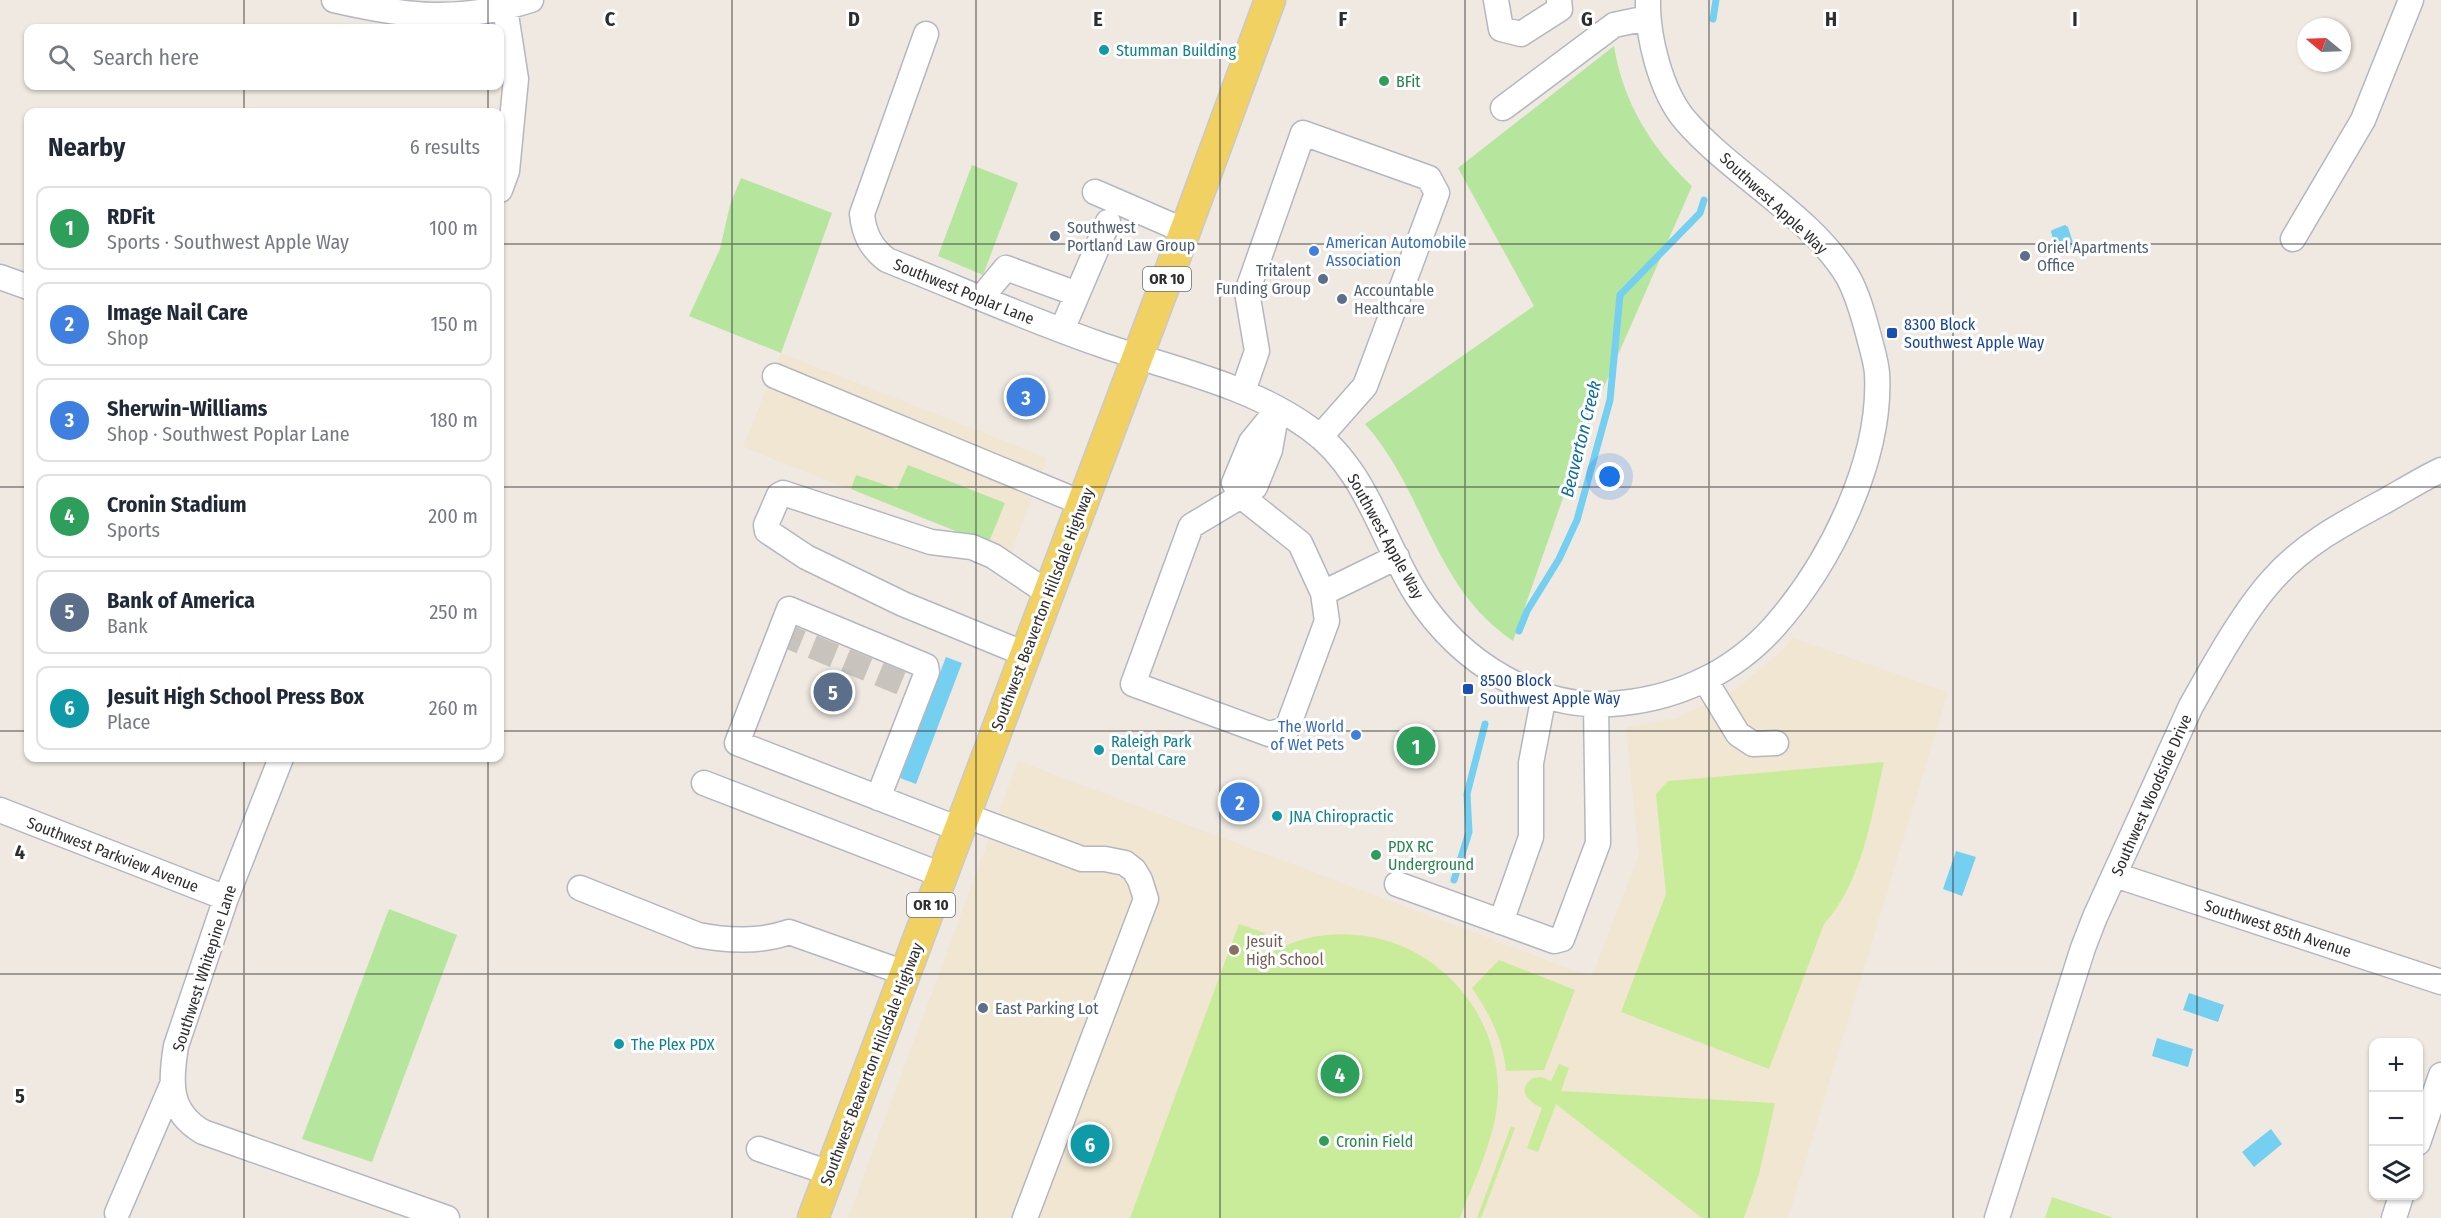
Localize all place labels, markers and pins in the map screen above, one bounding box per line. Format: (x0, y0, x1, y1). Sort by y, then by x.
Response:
place label: Stumman Building (1116, 41, 1237, 60)
marker: Stumman Building (1097, 43, 1111, 57)
place label: BFit (1396, 72, 1421, 91)
marker: BFit (1377, 74, 1391, 88)
place label: Southwest Portland Law Group (1067, 218, 1195, 255)
marker: Southwest Portland Law Group (1048, 229, 1062, 243)
place label: American Automobile Association (1326, 233, 1467, 270)
place label: Oriel Apartments Office (2037, 238, 2149, 275)
marker: American Automobile Association (1307, 244, 1321, 258)
marker: Oriel Apartments Office (2018, 249, 2032, 263)
place label: Tritalent Funding Group (1216, 261, 1312, 298)
marker: Tritalent Funding Group (1316, 272, 1330, 286)
place label: Accountable Healthcare (1354, 281, 1434, 318)
marker: Accountable Healthcare (1335, 292, 1349, 306)
place label: 8300 Block Southwest Apple Way (1904, 315, 2045, 352)
marker: 8300 Block Southwest Apple Way (1885, 326, 1899, 340)
pin: 3 (1006, 374, 1046, 420)
pin: 5 (814, 670, 852, 714)
place label: 8500 Block Southwest Apple Way (1480, 671, 1621, 708)
marker: 8500 Block Southwest Apple Way (1461, 682, 1475, 696)
place label: The World of Wet Pets (1270, 717, 1344, 754)
pin: 1 (1396, 724, 1436, 768)
marker: The World of Wet Pets (1349, 728, 1363, 742)
place label: Raleigh Park Dental Care (1111, 732, 1192, 769)
marker: Raleigh Park Dental Care (1092, 743, 1106, 757)
pin: 2 (1220, 780, 1260, 824)
place label: JNA Chiropractic (1289, 807, 1394, 826)
marker: JNA Chiropractic (1270, 809, 1284, 823)
place label: PDX RC Underground (1388, 837, 1474, 874)
marker: PDX RC Underground (1369, 848, 1383, 862)
place label: Jesuit High School (1246, 932, 1324, 969)
marker: Jesuit High School (1227, 943, 1241, 957)
place label: East Parking Lot (995, 999, 1099, 1018)
marker: East Parking Lot (976, 1001, 990, 1015)
place label: The Plex PDX (631, 1035, 715, 1054)
marker: The Plex PDX (612, 1037, 626, 1051)
pin: 4 (1320, 1052, 1360, 1096)
pin: 6 (1070, 1122, 1110, 1166)
place label: Cronin Field (1336, 1132, 1413, 1151)
marker: Cronin Field (1317, 1134, 1331, 1148)

